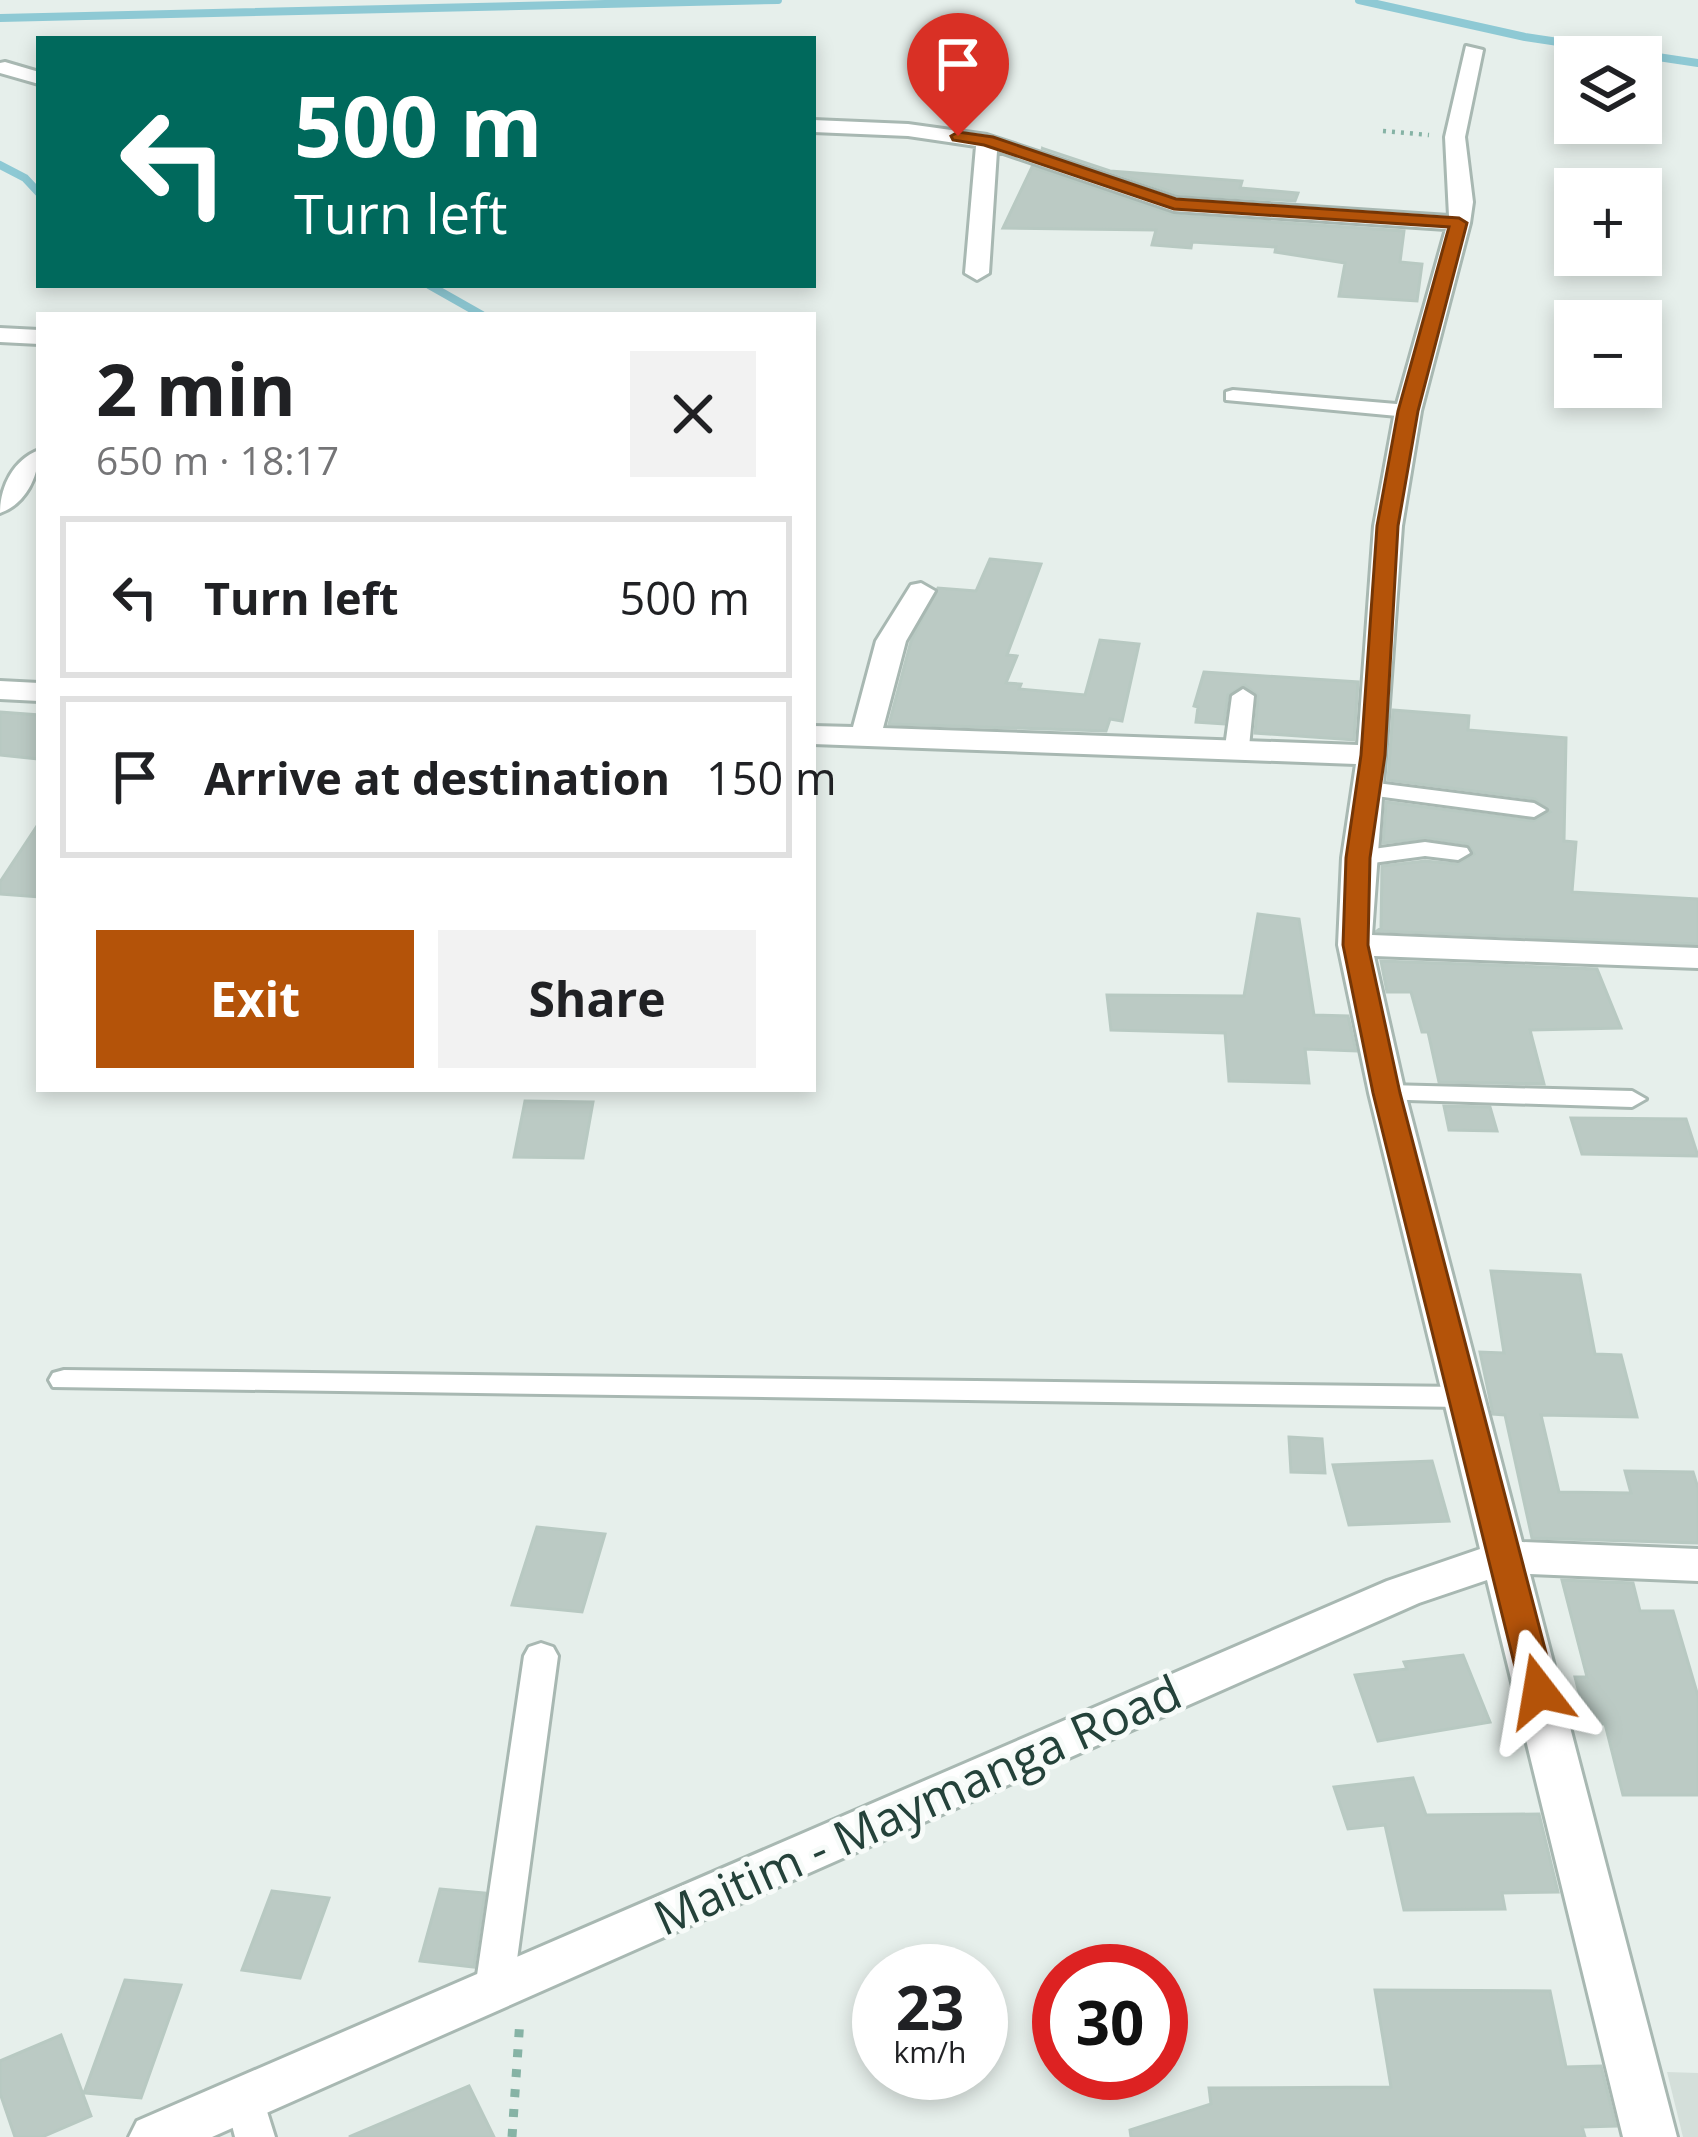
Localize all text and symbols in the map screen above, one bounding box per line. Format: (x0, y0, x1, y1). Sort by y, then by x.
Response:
pin (907, 13, 1009, 136)
icon: arrive (925, 31, 991, 97)
map controls (1554, 36, 1662, 408)
button: layers (1554, 36, 1662, 144)
text: 500 m (294, 67, 542, 182)
icon: left (96, 84, 252, 240)
button: + (1554, 168, 1662, 276)
text: Turn left (294, 176, 507, 250)
button: − (1554, 300, 1662, 408)
text: 2 min (96, 339, 296, 437)
button: close (630, 351, 756, 477)
text: 650 m · 18:17 (96, 433, 339, 486)
icon: left (102, 564, 168, 630)
text: Turn left (204, 567, 399, 628)
text: 500 m (619, 567, 750, 628)
icon: arrive (102, 744, 168, 810)
text: Arrive at destination (204, 747, 670, 808)
text: 150 m (706, 747, 837, 808)
button: Exit (96, 930, 414, 1068)
button: Share (438, 930, 756, 1068)
position arrow (1476, 1628, 1602, 1754)
street label: Maitim - Maymanga Road (643, 1658, 1191, 1950)
speed limit sign: 30 (1032, 1944, 1188, 2100)
text: 23 (896, 1966, 964, 2048)
text: km/h (894, 2031, 966, 2072)

